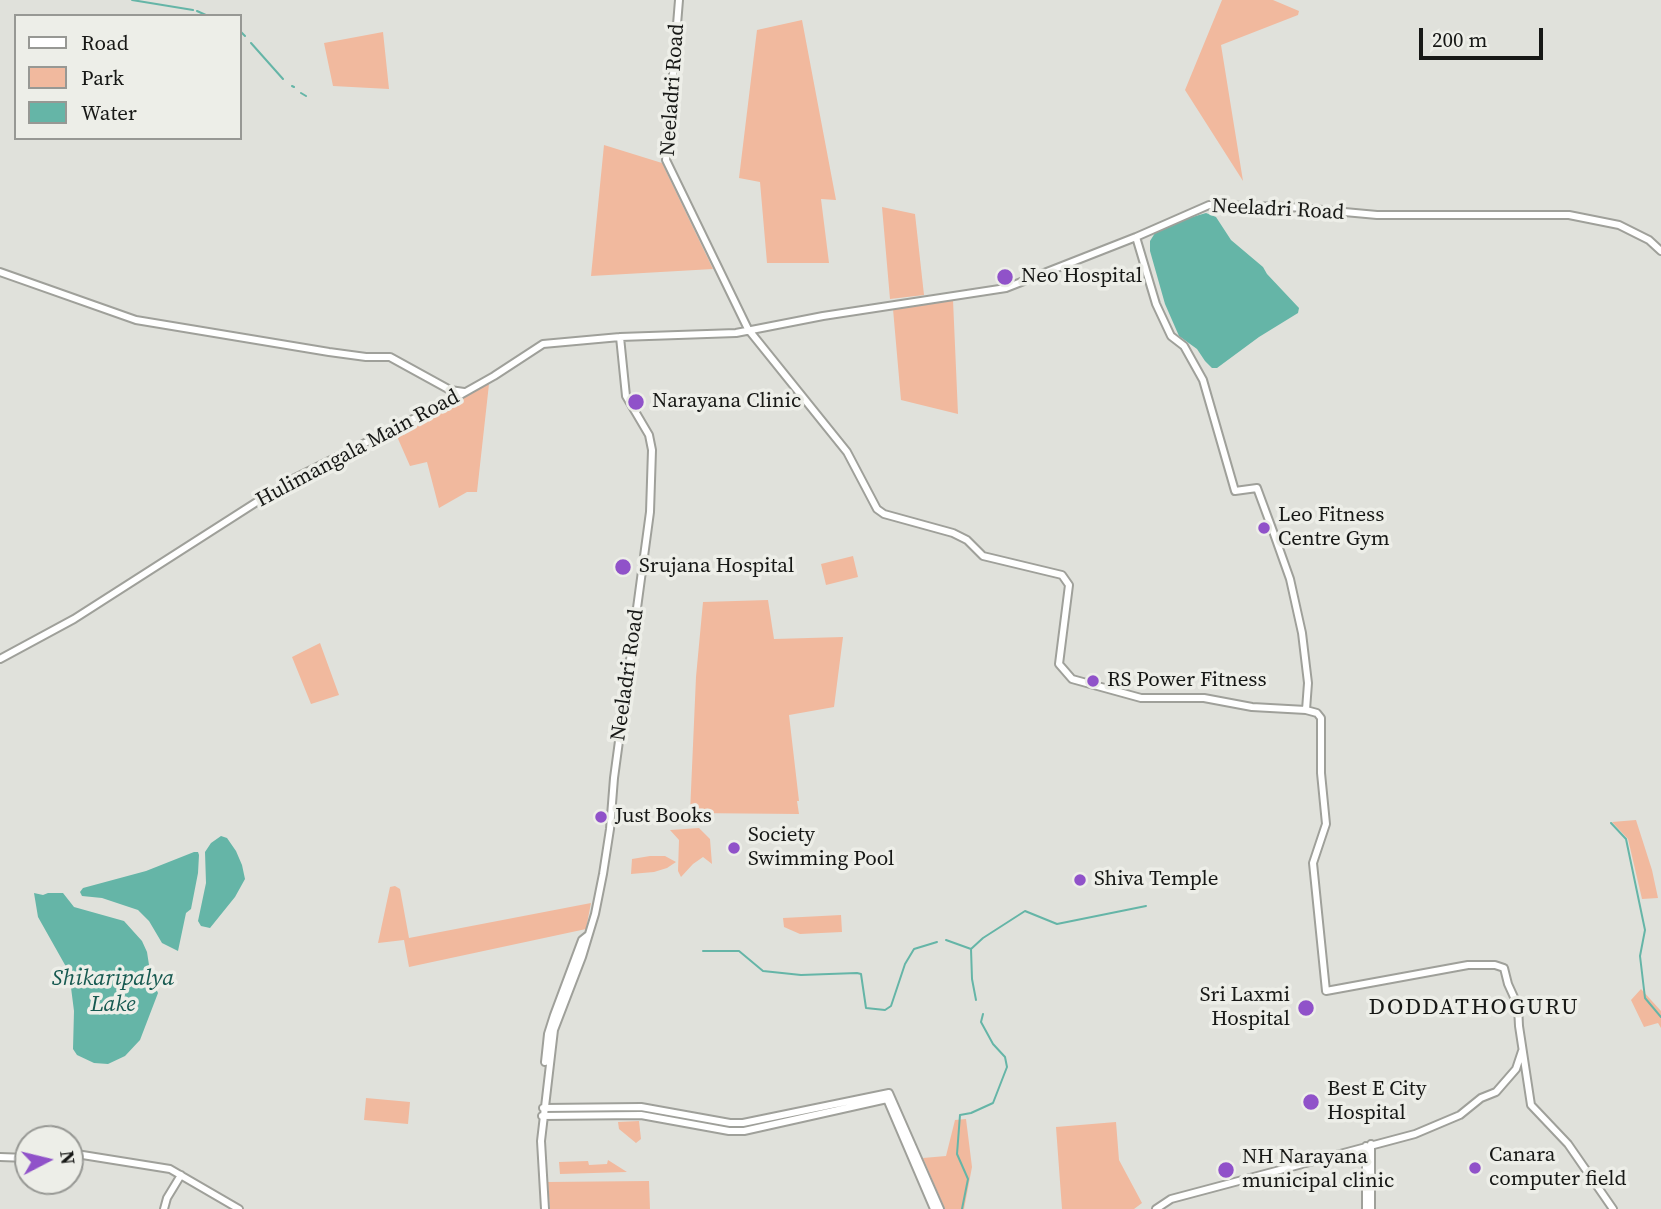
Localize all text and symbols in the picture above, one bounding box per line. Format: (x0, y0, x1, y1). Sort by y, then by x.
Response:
legend (14, 14, 242, 140)
scale bar (1423, 14, 1547, 58)
street label: Neeladri Road (656, 23, 690, 157)
text: 200 m (1432, 25, 1487, 54)
text: Road (81, 28, 129, 57)
text: Park (81, 63, 124, 92)
text: Water (81, 98, 137, 127)
street label: Neeladri Road (1211, 194, 1345, 226)
place label: Neo Hospital (1021, 264, 1142, 290)
marker: Neo Hospital (995, 267, 1015, 287)
street label: Hulimangala Main Road (252, 385, 464, 513)
place label: Narayana Clinic (652, 389, 801, 415)
marker: Narayana Clinic (626, 392, 646, 412)
place label: Leo Fitness Centre Gym (1278, 503, 1390, 553)
marker: Leo Fitness Centre Gym (1256, 520, 1272, 536)
place label: Srujana Hospital (639, 554, 794, 580)
marker: Srujana Hospital (613, 557, 633, 577)
street label: Neeladri Road (606, 608, 650, 742)
place label: RS Power Fitness (1107, 668, 1267, 694)
marker: RS Power Fitness (1085, 673, 1101, 689)
place label: Just Books (615, 804, 712, 830)
marker: Just Books (593, 809, 609, 825)
place label: Society Swimming Pool (748, 823, 894, 873)
marker: Society Swimming Pool (726, 840, 742, 856)
place label: Shiva Temple (1094, 867, 1218, 893)
marker: Shiva Temple (1072, 872, 1088, 888)
water label: Shikaripalya Lake (52, 965, 174, 1019)
place label: Sri Laxmi Hospital (1200, 983, 1290, 1033)
district label: DODDATHOGURU (1370, 994, 1578, 1022)
marker: Sri Laxmi Hospital (1296, 998, 1316, 1018)
place label: Best E City Hospital (1327, 1077, 1426, 1127)
marker: Best E City Hospital (1301, 1092, 1321, 1112)
north arrow (14, 1125, 84, 1195)
place label: Canara computer field (1489, 1143, 1626, 1193)
place label: NH Narayana municipal clinic (1242, 1145, 1394, 1195)
text: N (54, 1149, 82, 1166)
marker: NH Narayana municipal clinic (1216, 1160, 1236, 1180)
marker: Canara computer field (1467, 1160, 1483, 1176)

